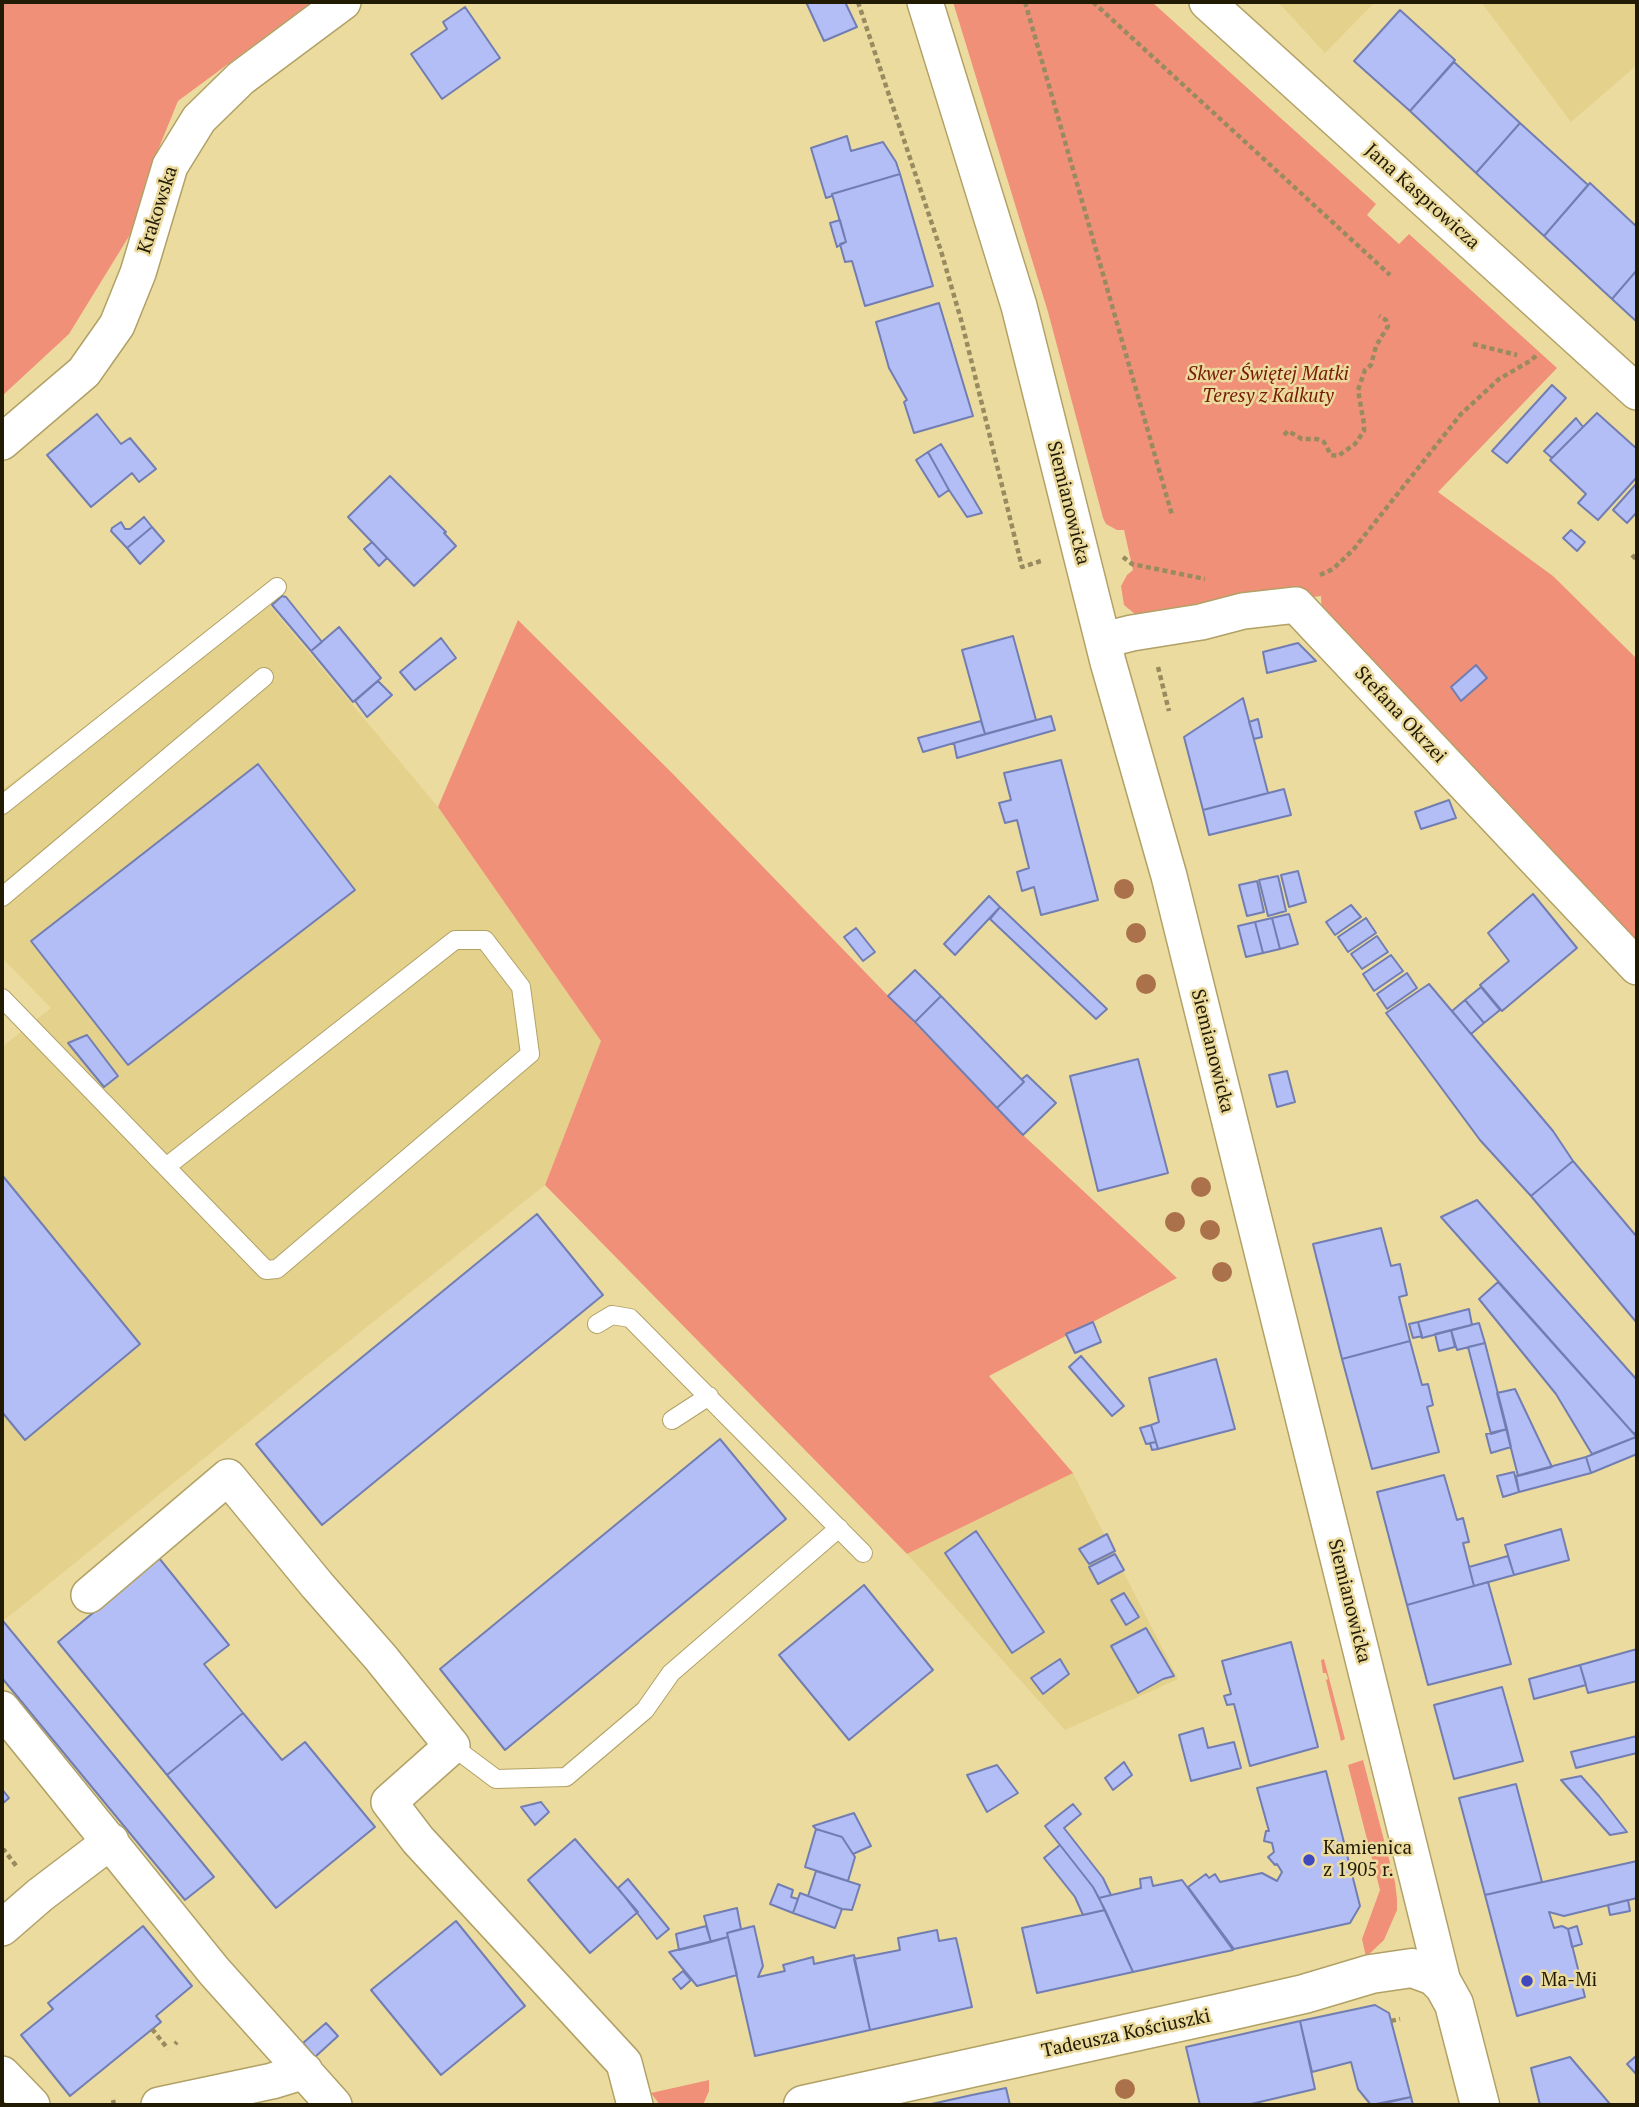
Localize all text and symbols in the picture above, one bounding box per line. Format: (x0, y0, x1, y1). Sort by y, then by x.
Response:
street label: Jana Kasprowicza (1360, 139, 1484, 255)
street label: Krakowska (133, 163, 183, 257)
park label: Skwer Świętej Matki Teresy z Kalkuty (1187, 364, 1349, 408)
street label: Siemianowicka (1042, 439, 1094, 567)
street label: Stefana Okrzei (1349, 662, 1451, 768)
street label: Siemianowicka (1186, 987, 1238, 1115)
street label: Siemianowicka (1323, 1537, 1375, 1665)
place label: Kamienica z 1905 r. (1323, 1838, 1412, 1882)
marker: Kamienica z 1905 r. (1301, 1852, 1317, 1868)
place label: Ma-Mi (1541, 1970, 1597, 1992)
marker: Ma-Mi (1519, 1973, 1535, 1989)
street label: Tadeusza Kościuszki (1039, 2005, 1213, 2063)

